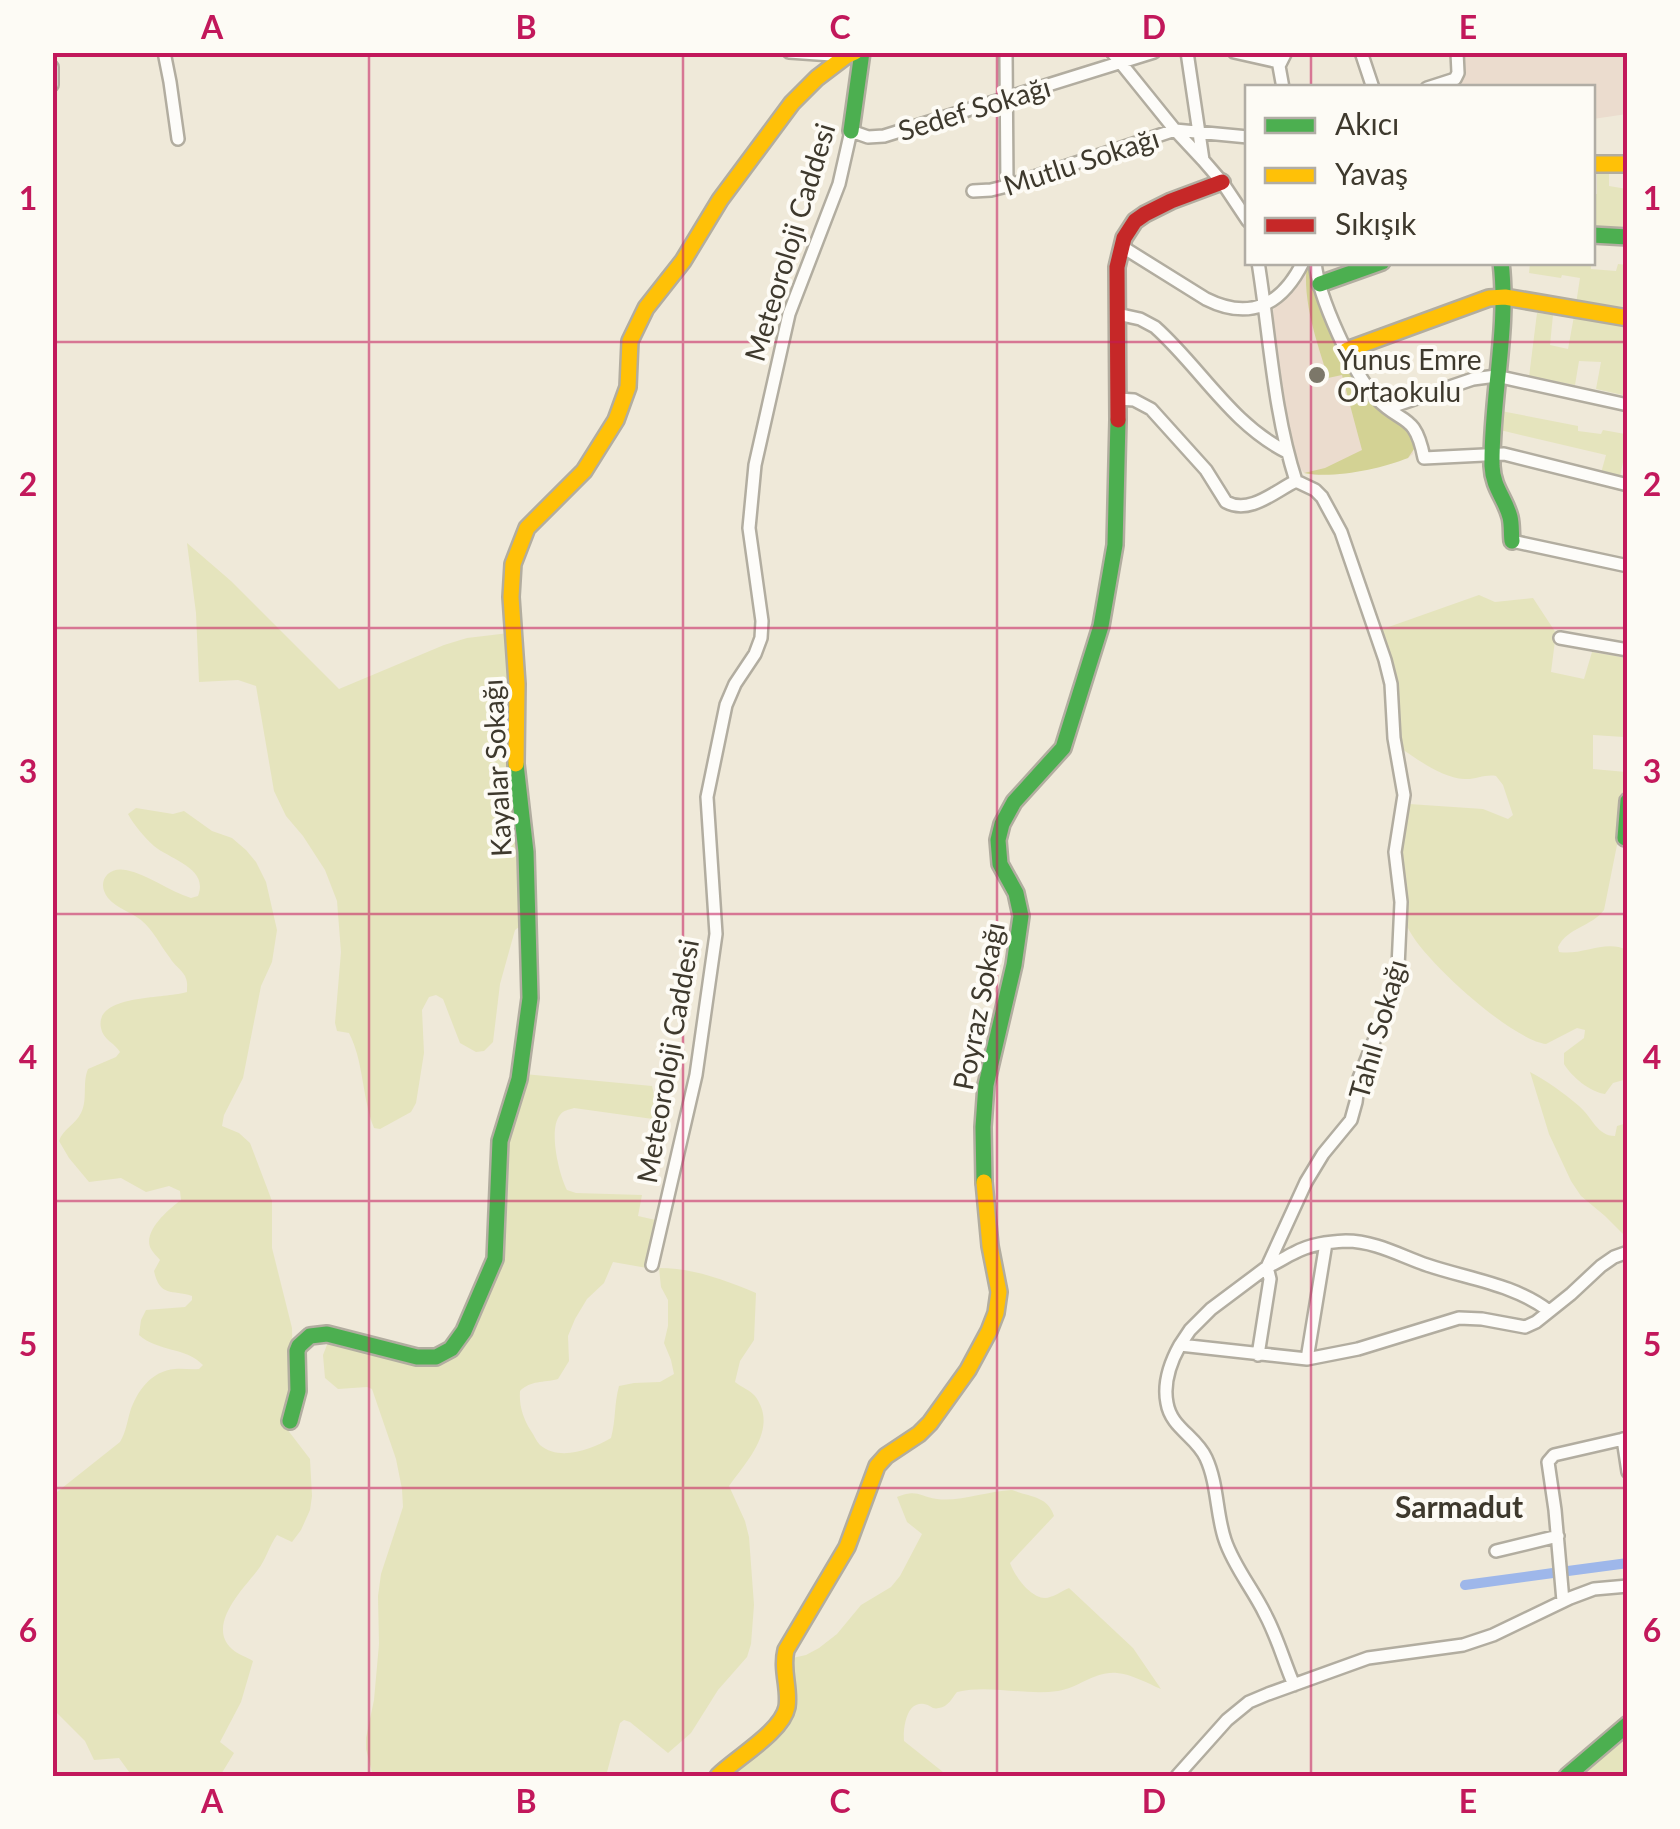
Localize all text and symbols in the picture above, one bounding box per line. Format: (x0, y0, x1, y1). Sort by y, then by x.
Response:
text: A (200, 7, 224, 46)
text: B (515, 7, 537, 46)
text: C (829, 7, 851, 46)
text: D (1142, 7, 1166, 46)
text: E (1459, 7, 1477, 46)
street label: Sedef Sokağı (894, 69, 1054, 147)
legend (1245, 85, 1595, 265)
text: Akıcı (1335, 105, 1399, 141)
street label: Meteoroloji Caddesi (737, 119, 841, 365)
street label: Mutlu Sokağı (999, 120, 1163, 202)
text: Yavaş (1335, 155, 1408, 191)
text: 1 (19, 178, 37, 217)
text: 1 (1643, 178, 1661, 217)
text: Sıkışık (1335, 205, 1417, 241)
place label: Yunus Emre Ortaokulu (1337, 342, 1481, 408)
marker: Yunus Emre Ortaokulu (1306, 364, 1328, 386)
text: 2 (19, 464, 37, 503)
text: 2 (1643, 464, 1661, 503)
street label: Kayalar Sokağı (474, 678, 518, 858)
text: 3 (19, 751, 37, 790)
text: 3 (1643, 751, 1661, 790)
street label: Poyraz Sokağı (945, 919, 1011, 1093)
street label: Meteoroloji Caddesi (629, 936, 705, 1186)
street label: Tahıl Sokağı (1341, 955, 1413, 1103)
text: 4 (19, 1037, 37, 1076)
text: 4 (1643, 1037, 1661, 1076)
text: 5 (19, 1324, 37, 1363)
text: 5 (1643, 1324, 1661, 1363)
district label: Sarmadut (1395, 1488, 1523, 1524)
text: 6 (19, 1610, 37, 1649)
text: 6 (1643, 1610, 1661, 1649)
text: A (200, 1781, 224, 1820)
text: B (515, 1781, 537, 1820)
text: C (829, 1781, 851, 1820)
text: D (1142, 1781, 1166, 1820)
text: E (1459, 1781, 1477, 1820)

